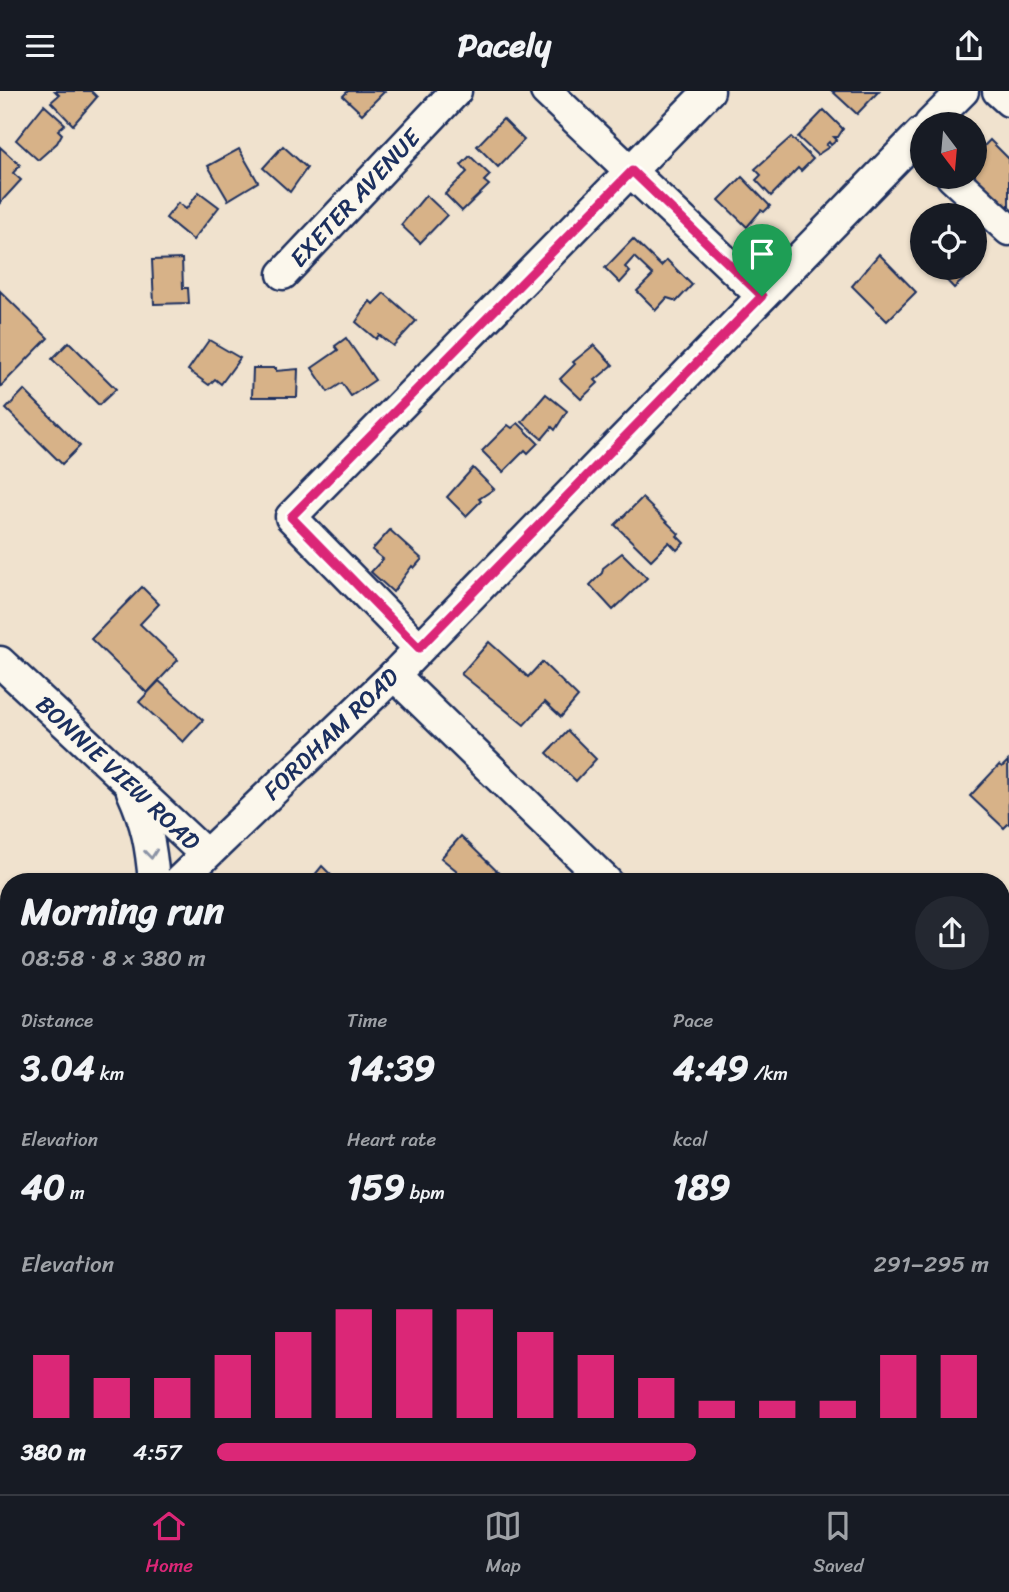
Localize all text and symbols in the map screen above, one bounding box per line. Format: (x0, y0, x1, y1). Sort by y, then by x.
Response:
text: Pacely (458, 17, 551, 74)
icon: menu (21, 27, 59, 65)
icon: share (950, 27, 988, 65)
north arrow (910, 112, 987, 189)
map controls (910, 112, 987, 280)
street label: EXETER AVENUE (279, 117, 432, 277)
button: locate (910, 203, 987, 280)
pin (732, 224, 792, 296)
icon: arrive (743, 235, 781, 273)
street label: FORDHAM ROAD (253, 657, 410, 811)
street label: BONNIE VIEW ROAD (26, 685, 211, 862)
one-way arrow (144, 848, 159, 860)
text: Morning run (21, 878, 224, 945)
button: share (915, 896, 989, 970)
text: 08:58 · 8 × 380 m (21, 938, 206, 979)
text: Distance (21, 1004, 93, 1037)
text: Time (347, 1004, 387, 1037)
text: Pace (673, 1004, 713, 1037)
text: 3.04 (21, 1037, 95, 1099)
text: 14:39 (347, 1037, 435, 1099)
text: 4:49 (673, 1037, 749, 1099)
text: km (95, 1057, 124, 1090)
text: /km (749, 1057, 788, 1090)
text: Elevation (21, 1123, 98, 1156)
text: Heart rate (347, 1123, 436, 1156)
text: kcal (673, 1123, 708, 1156)
text: 40 (21, 1156, 65, 1218)
text: 159 (347, 1156, 405, 1218)
text: 189 (673, 1156, 731, 1218)
text: m (65, 1176, 85, 1209)
text: bpm (405, 1176, 445, 1209)
text: Elevation (21, 1244, 114, 1285)
text: 291–295 m (874, 1244, 989, 1285)
text: 380 m (21, 1432, 86, 1473)
text: 4:57 (133, 1432, 182, 1473)
tab: Home (146, 1507, 193, 1582)
tab: Map (484, 1507, 522, 1582)
tab: Saved (813, 1507, 863, 1582)

